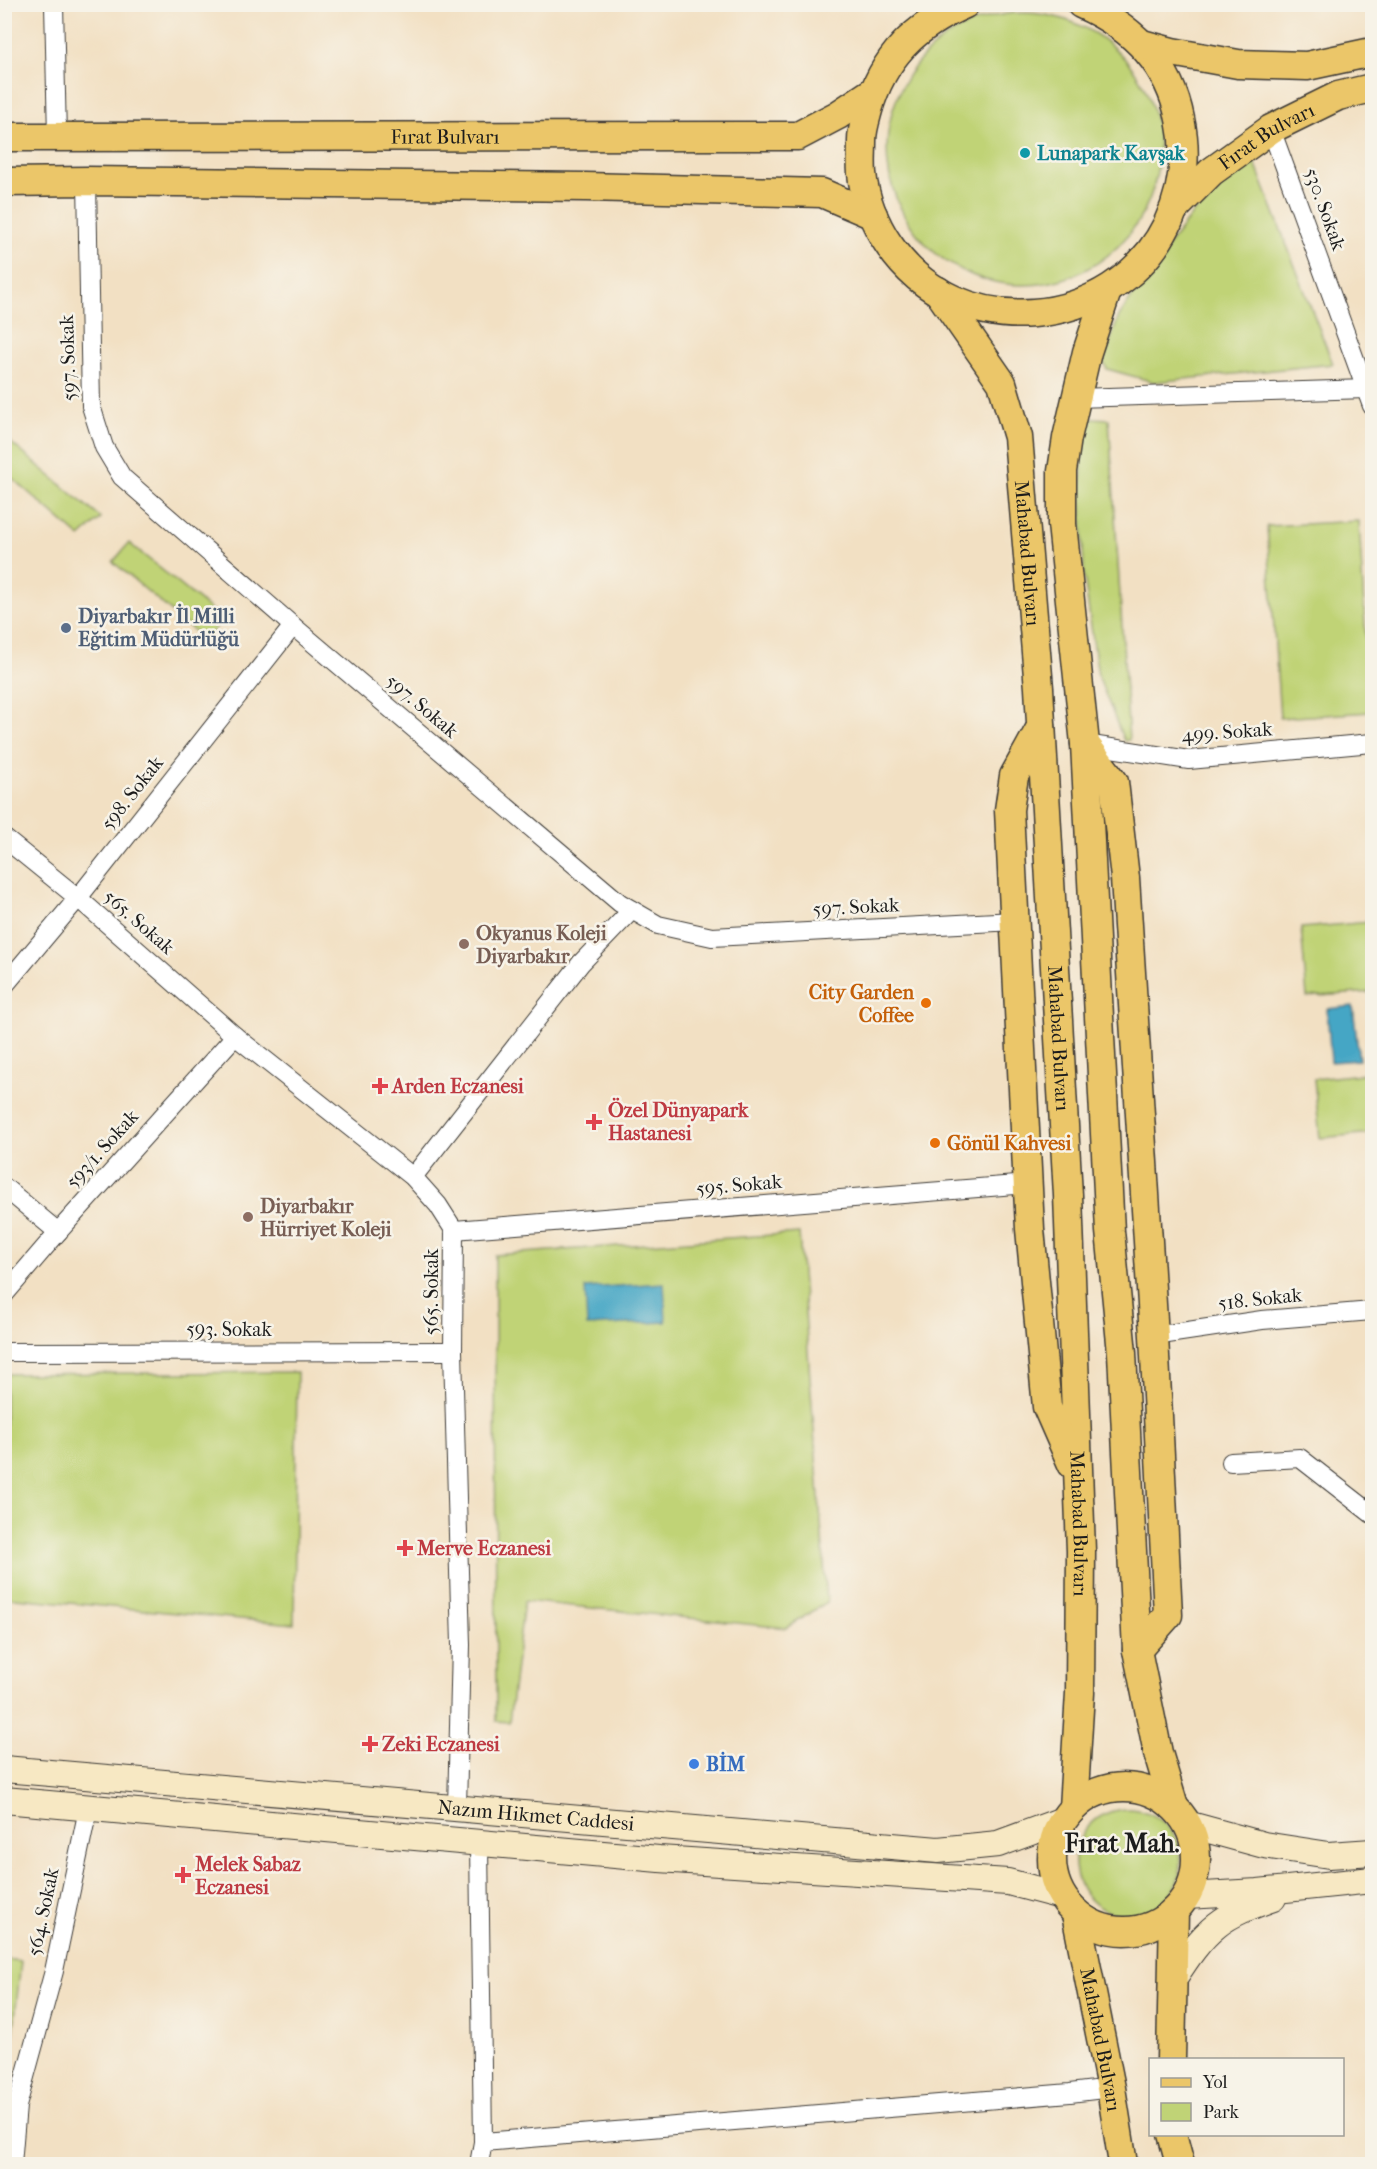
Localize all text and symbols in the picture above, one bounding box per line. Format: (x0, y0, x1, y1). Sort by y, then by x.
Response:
street label: Fırat Bulvarı (1214, 98, 1318, 175)
street label: Fırat Bulvarı (390, 125, 500, 148)
place label: Lunapark Kavşak (1037, 142, 1186, 166)
marker: Lunapark Kavşak (1018, 146, 1032, 160)
street label: 530. Sokak (1299, 165, 1351, 254)
street label: 597. Sokak (55, 314, 81, 402)
street label: Mahabad Bulvarı (1010, 479, 1045, 627)
place label: Diyarbakır İl Milli Eğitim Müdürlüğü (78, 603, 240, 651)
marker: Diyarbakır İl Milli Eğitim Müdürlüğü (59, 621, 73, 635)
street label: 597. Sokak (381, 669, 463, 743)
street label: 499. Sokak (1181, 717, 1274, 747)
street label: 598. Sokak (96, 751, 168, 835)
street label: 565. Sokak (99, 885, 180, 959)
street label: 597. Sokak (812, 893, 901, 921)
place label: Okyanus Koleji Diyarbakır (476, 922, 608, 968)
marker: Okyanus Koleji Diyarbakır (457, 937, 471, 951)
street label: Mahabad Bulvarı (1043, 965, 1075, 1112)
place label: City Garden Coffee (809, 981, 914, 1027)
marker: City Garden Coffee (919, 996, 933, 1010)
place label: Arden Eczanesi (390, 1075, 525, 1098)
marker: Arden Eczanesi (373, 1079, 387, 1093)
place label: Özel Dünyapark Hastanesi (608, 1097, 749, 1145)
street label: 593/1. Sokak (61, 1105, 144, 1193)
marker: Özel Dünyapark Hastanesi (585, 1113, 603, 1131)
place label: Gönül Kahvesi (947, 1132, 1072, 1155)
marker: Gönül Kahvesi (928, 1136, 942, 1150)
street label: 595. Sokak (695, 1170, 784, 1200)
place label: Diyarbakır Hürriyet Koleji (260, 1195, 393, 1241)
marker: Diyarbakır Hürriyet Koleji (241, 1210, 255, 1224)
street label: 565. Sokak (420, 1248, 443, 1335)
street label: 518. Sokak (1217, 1283, 1304, 1315)
street label: 593. Sokak (186, 1318, 272, 1341)
street label: Mahabad Bulvarı (1066, 1450, 1093, 1597)
place label: Merve Eczanesi (416, 1537, 552, 1560)
marker: Merve Eczanesi (398, 1541, 412, 1555)
place label: Zeki Eczanesi (382, 1733, 501, 1756)
marker: Zeki Eczanesi (363, 1737, 377, 1751)
place label: BİM (706, 1751, 746, 1776)
marker: BİM (687, 1757, 701, 1771)
street label: Nazım Hikmet Caddesi (437, 1795, 635, 1835)
district label: Fırat Mah. (1064, 1828, 1179, 1859)
place label: Melek Sabaz Eczanesi (194, 1853, 301, 1899)
street label: 564. Sokak (22, 1865, 64, 1958)
marker: Melek Sabaz Eczanesi (176, 1868, 190, 1882)
street label: Mahabad Bulvarı (1076, 1966, 1126, 2113)
legend (1149, 2058, 1344, 2136)
text: Yol (1202, 2072, 1228, 2093)
text: Park (1203, 2102, 1240, 2123)

